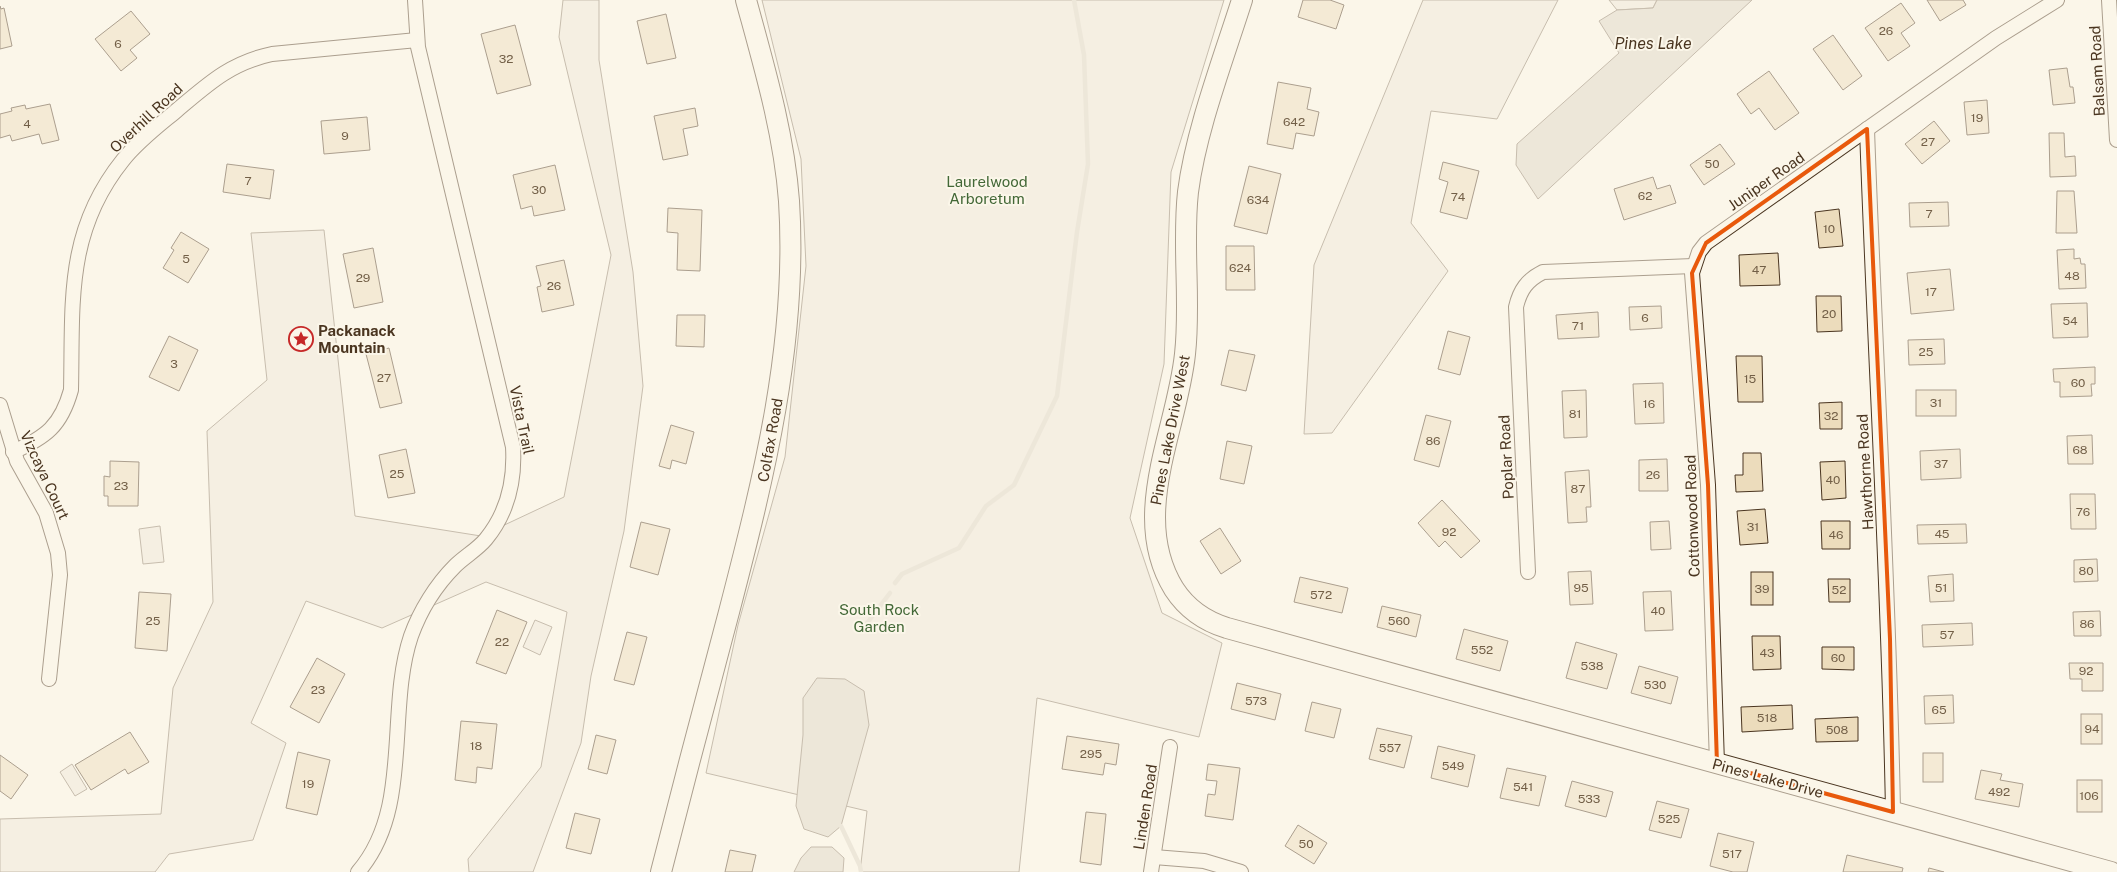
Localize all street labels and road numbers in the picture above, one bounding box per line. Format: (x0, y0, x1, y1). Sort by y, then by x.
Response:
street label: Balsam Road (2086, 25, 2108, 117)
street label: Overhill Road (106, 80, 186, 156)
street label: Juniper Road (1724, 148, 1808, 214)
street label: Pines Lake Drive West (1147, 353, 1193, 507)
street label: Vista Trail (506, 384, 538, 456)
street label: Colfax Road (754, 397, 786, 483)
street label: Hawthorne Road (1853, 413, 1877, 531)
street label: Poplar Road (1495, 414, 1517, 500)
street label: Vizcaya Court (17, 428, 73, 522)
street label: Cottonwood Road (1681, 454, 1703, 578)
street label: Pines Lake Drive (1711, 755, 1825, 801)
street label: Linden Road (1130, 763, 1160, 851)

